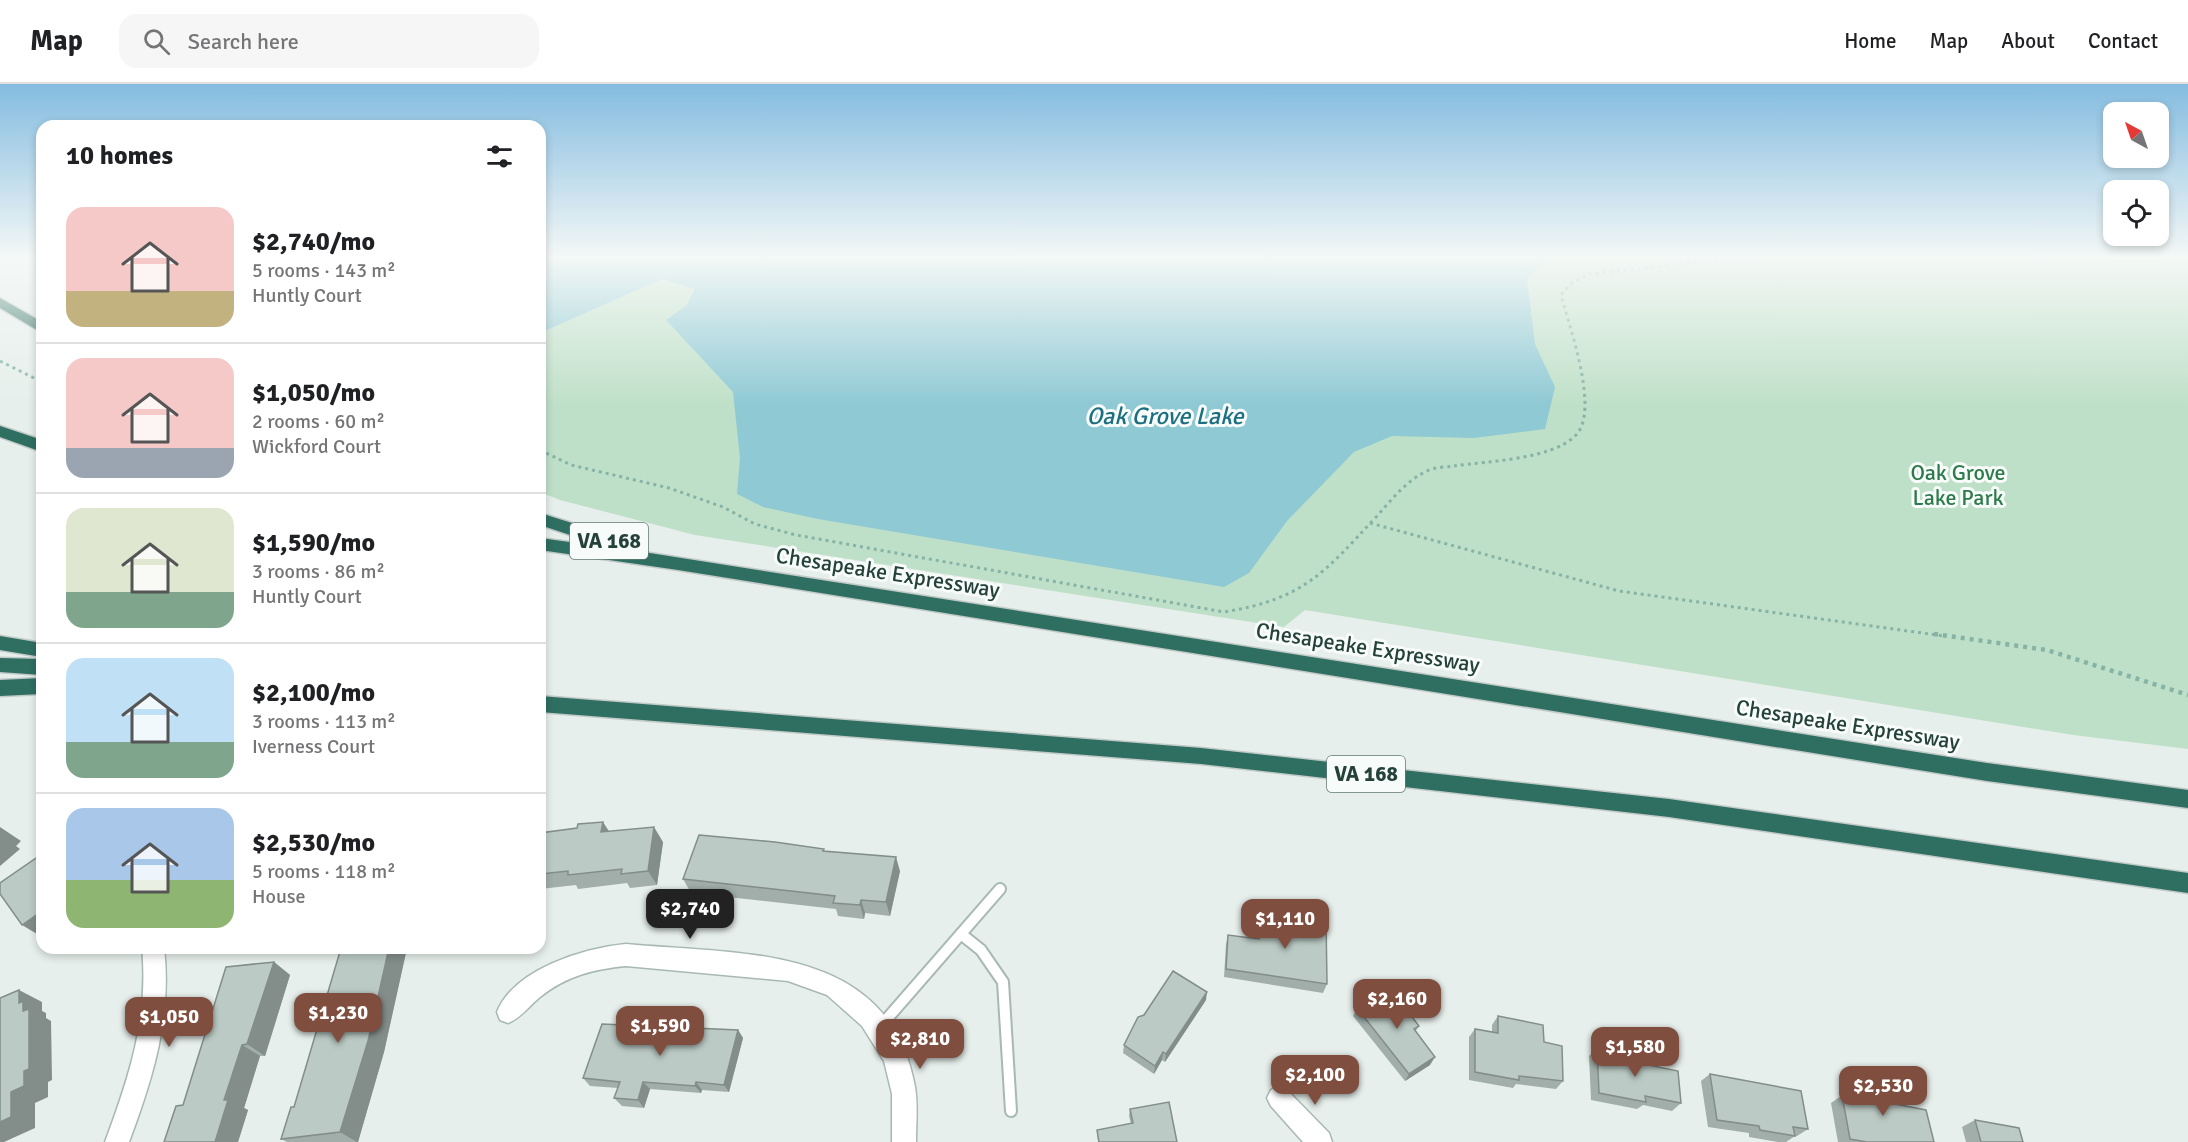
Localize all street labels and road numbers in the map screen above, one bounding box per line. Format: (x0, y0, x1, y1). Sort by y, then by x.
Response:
road number: VA 168 (570, 523, 648, 559)
street label: Chesapeake Expressway (774, 541, 1003, 604)
street label: Chesapeake Expressway (1254, 616, 1483, 679)
street label: Chesapeake Expressway (1734, 693, 1963, 756)
road number: VA 168 (1327, 756, 1405, 792)

